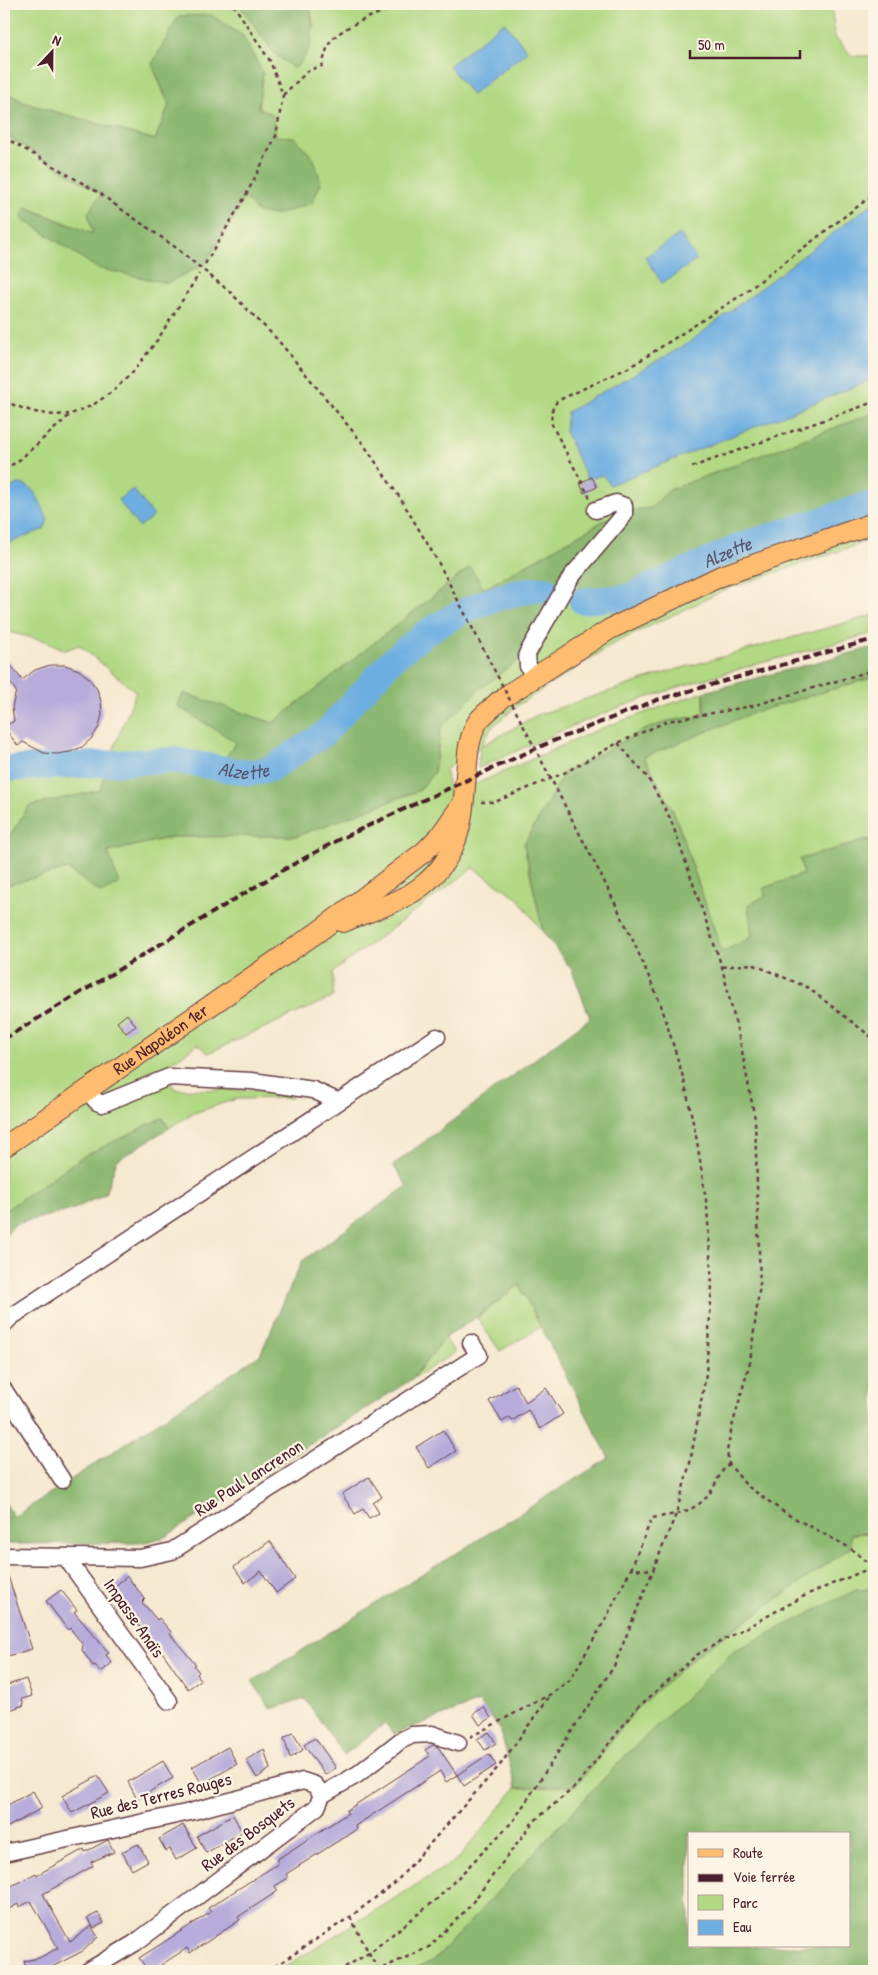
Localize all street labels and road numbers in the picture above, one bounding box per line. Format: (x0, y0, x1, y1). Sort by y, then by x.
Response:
street label: Rue Napoléon 1er (108, 998, 213, 1081)
street label: Rue Paul Lancrenon (189, 1433, 308, 1522)
street label: Impasse Anaïs (98, 1573, 171, 1662)
street label: Rue des Terres Rouges (88, 1766, 234, 1825)
street label: Rue des Bosquets (196, 1790, 300, 1877)

